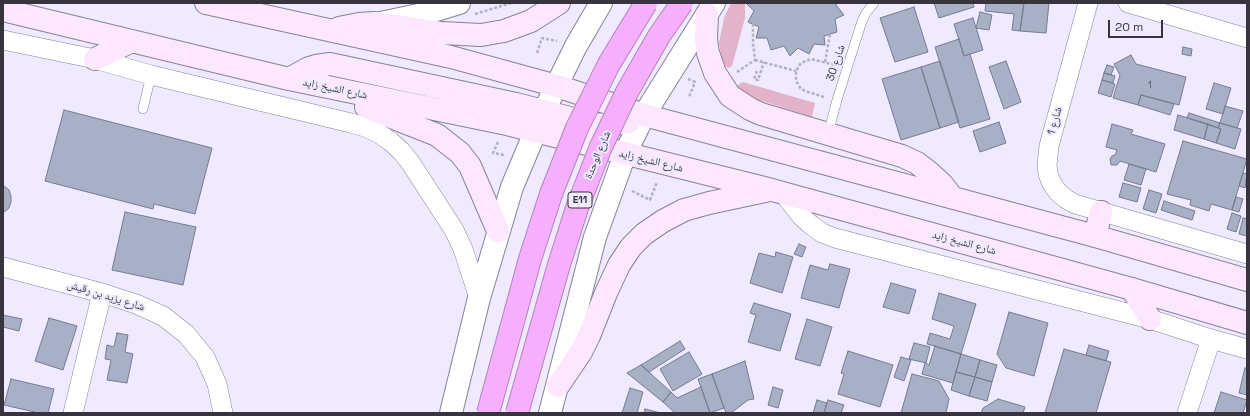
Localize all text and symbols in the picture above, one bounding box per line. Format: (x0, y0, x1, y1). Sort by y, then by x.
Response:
scale bar (1110, 12, 1165, 38)
text: 20 m (1115, 19, 1143, 35)
street label: شارع 30 (824, 43, 848, 83)
street label: شارع الشيخ زايد (301, 76, 369, 102)
house number: 1 (1148, 81, 1152, 91)
street label: شارع 1 (1045, 106, 1065, 136)
street label: شارع الوحدة (582, 129, 614, 181)
street label: شارع الشيخ زايد (617, 147, 685, 175)
road number: E11 (568, 192, 592, 208)
street label: شارع الشيخ زايد (930, 228, 998, 258)
street label: شارع يزيد بن رقيش (66, 278, 146, 314)

